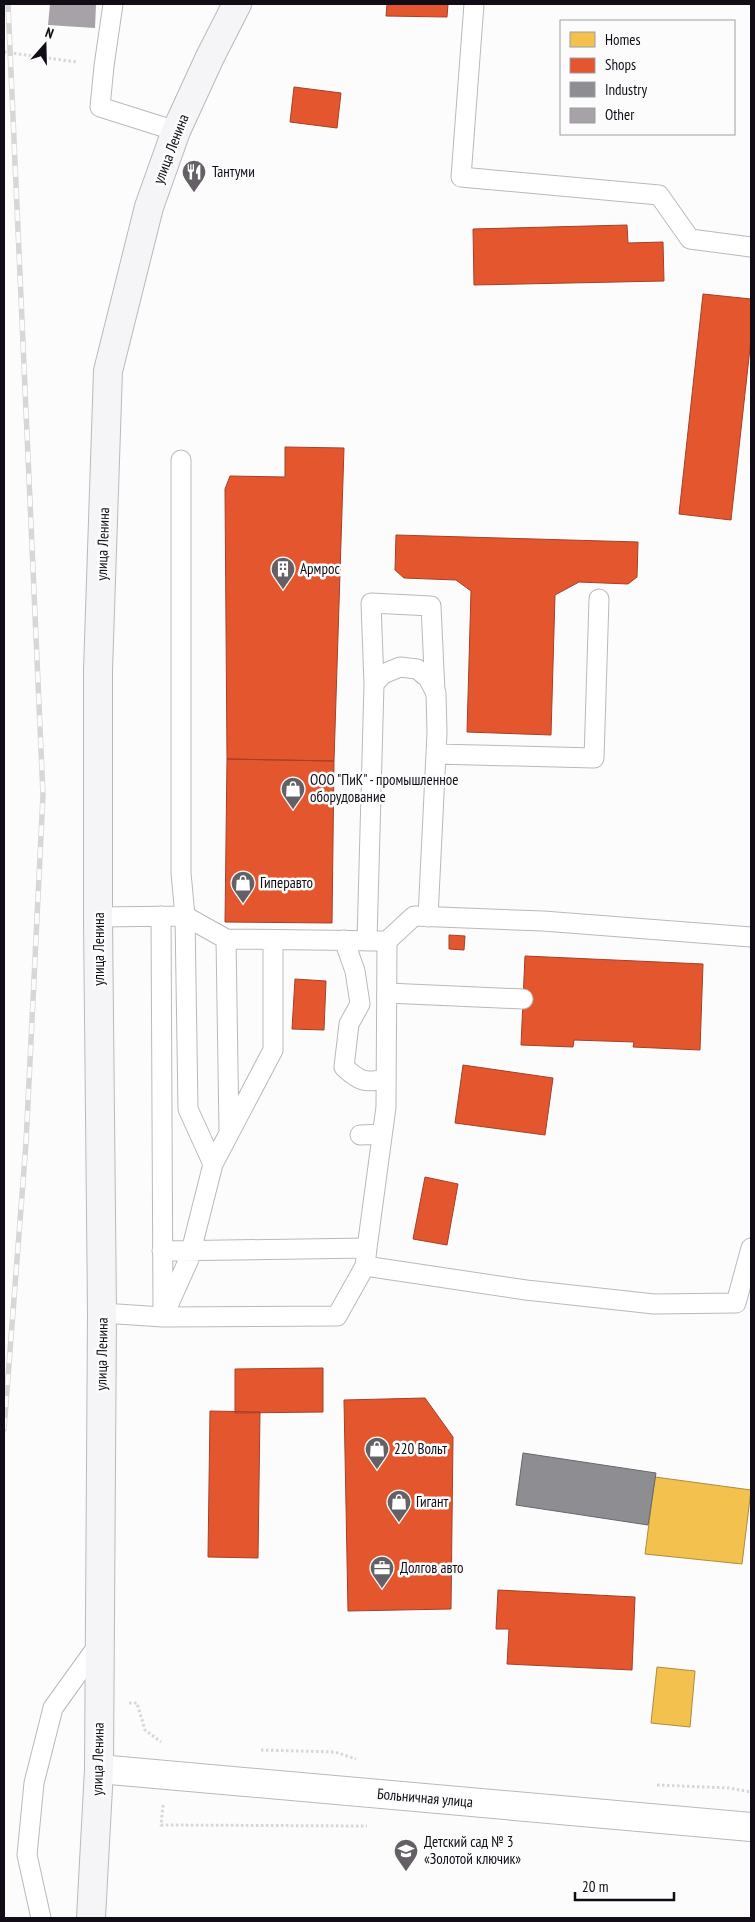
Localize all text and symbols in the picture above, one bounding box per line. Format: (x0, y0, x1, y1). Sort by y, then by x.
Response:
north arrow (20, 20, 70, 70)
legend (560, 20, 735, 135)
text: N (43, 23, 56, 43)
text: Homes (605, 30, 641, 49)
text: Shops (605, 55, 636, 74)
text: Industry (605, 80, 647, 99)
text: Other (605, 105, 635, 124)
street label: улица Ленина (149, 111, 193, 186)
restaurant icon: Тантуми (181, 159, 207, 193)
place label: Тантуми (212, 162, 255, 181)
street label: улица Ленина (92, 507, 113, 581)
building icon: Армрос (270, 556, 296, 590)
place label: Армрос (300, 559, 340, 578)
place label: ООО "ПиК" - промышленное оборудование (310, 770, 458, 806)
shop icon: ООО "ПиК" - промышленное оборудование (280, 776, 306, 810)
shop icon: Гиперавто (230, 870, 256, 904)
place label: Гиперавто (260, 873, 313, 892)
street label: улица Ленина (89, 912, 108, 986)
street label: улица Ленина (91, 1317, 112, 1391)
shop icon: 220 Вольт (364, 1436, 390, 1470)
place label: 220 Вольт (394, 1439, 447, 1458)
shop icon: Гигант (386, 1489, 412, 1523)
place label: Гигант (416, 1492, 449, 1511)
office icon: Долгов авто (369, 1555, 395, 1589)
place label: Долгов авто (400, 1558, 464, 1577)
street label: улица Ленина (87, 1722, 108, 1796)
street label: Больничная улица (376, 1784, 474, 1811)
place label: Детский сад № 3 «Золотой ключик» (424, 1832, 521, 1868)
school or university icon: Детский сад № 3 «Золотой ключик» (393, 1838, 419, 1872)
scale bar (575, 1870, 674, 1902)
text: 20 m (582, 1877, 608, 1896)

